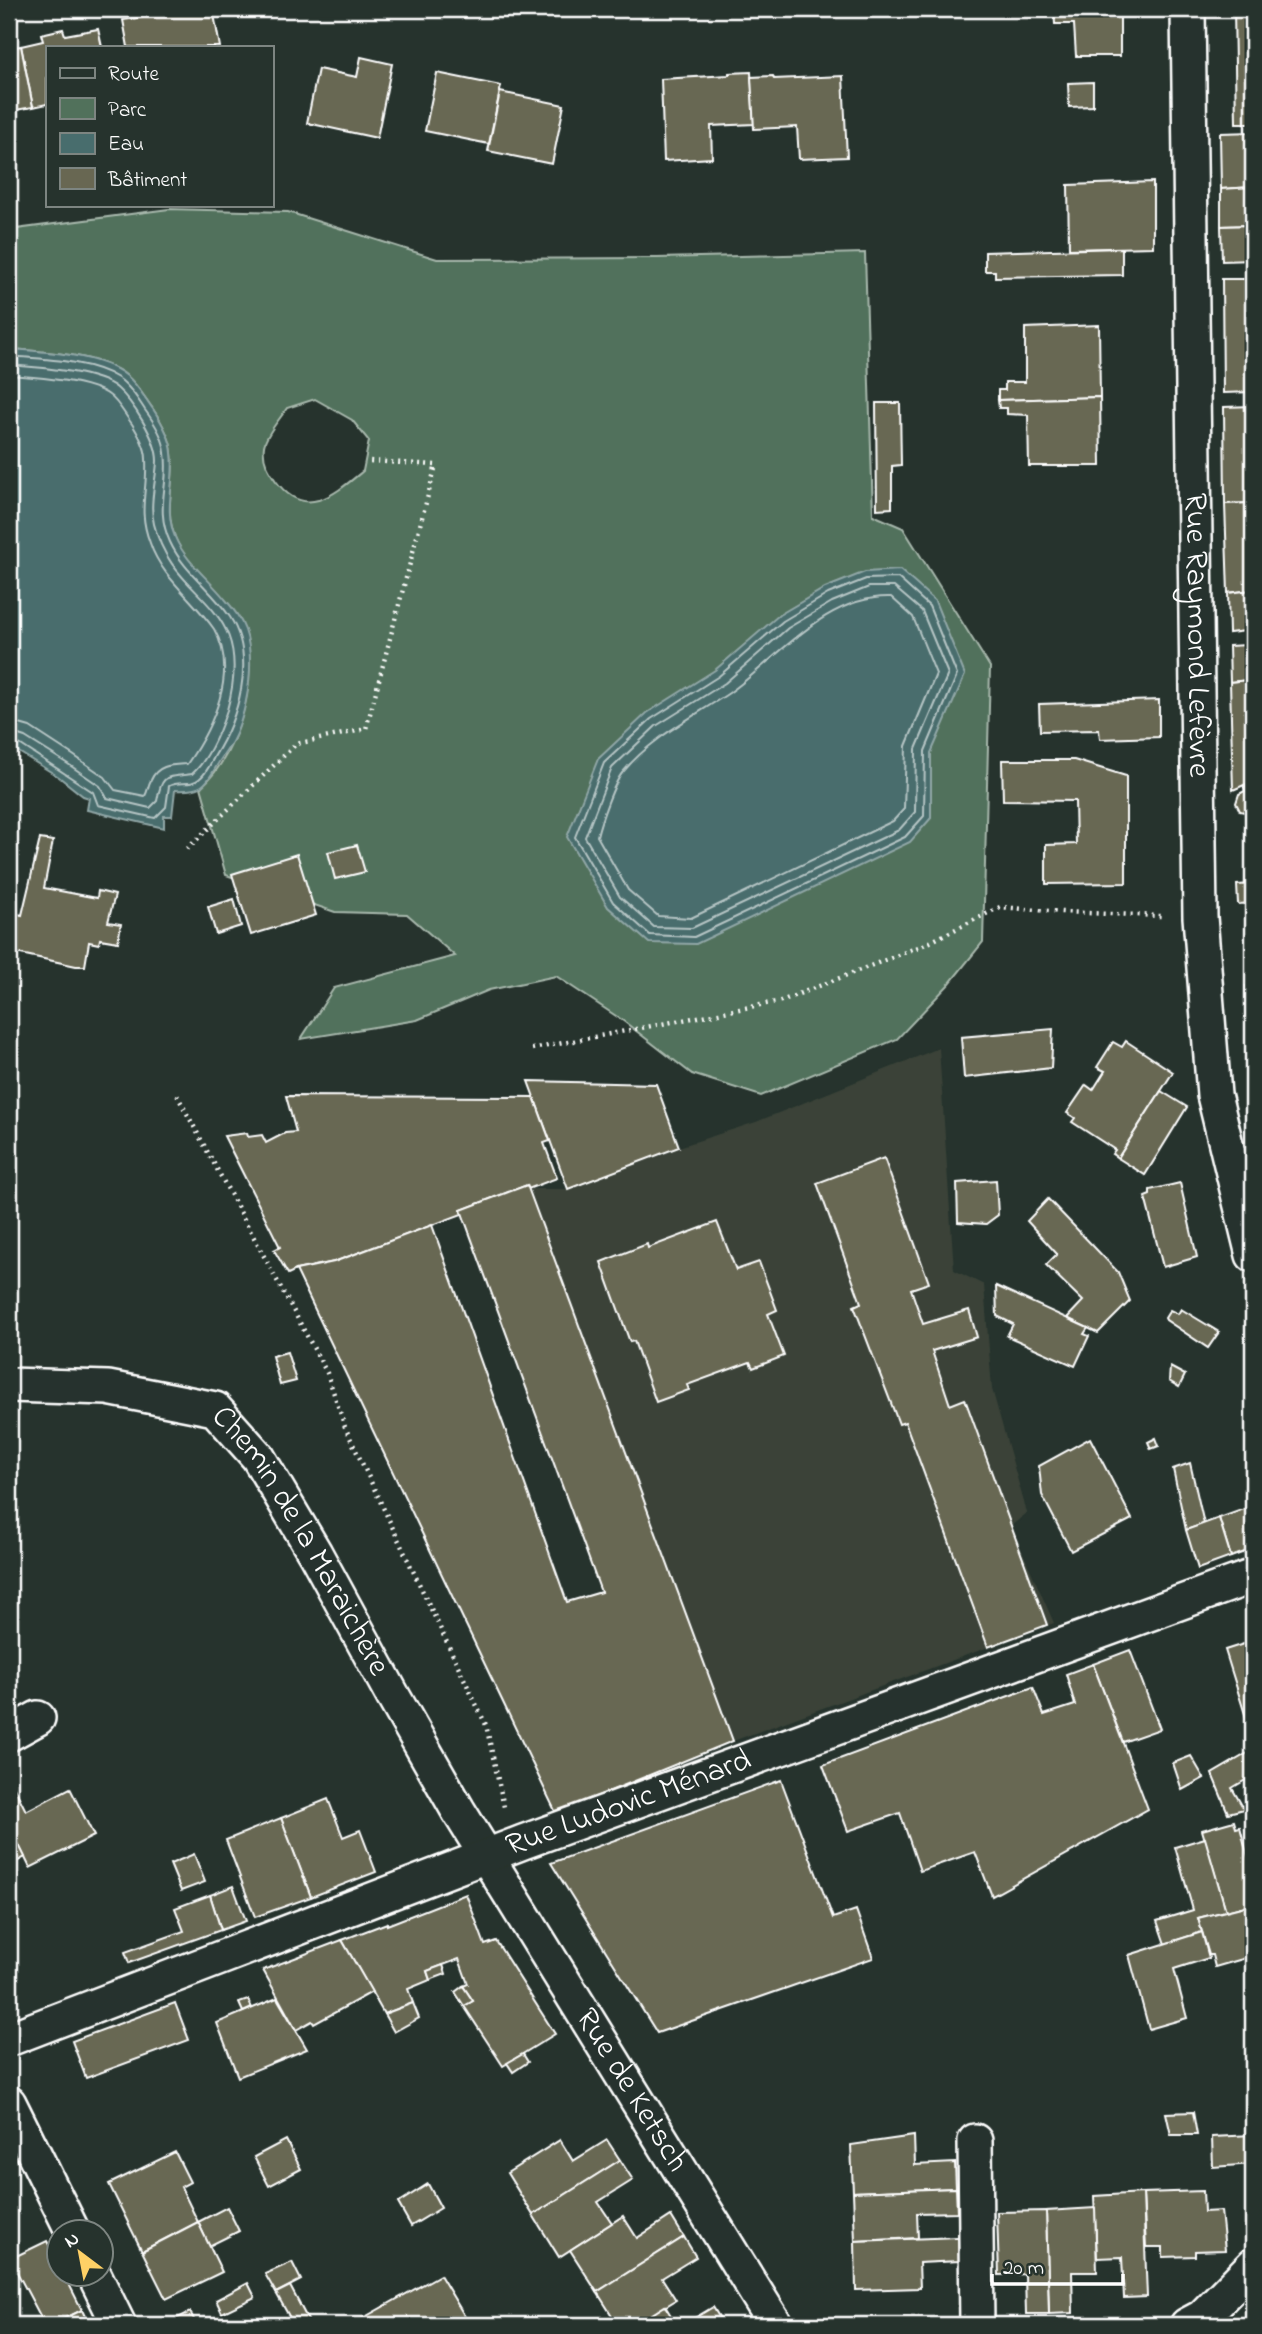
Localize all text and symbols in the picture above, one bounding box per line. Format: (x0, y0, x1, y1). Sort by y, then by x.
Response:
legend (46, 46, 273, 206)
text: Route (108, 60, 160, 90)
text: Parc (108, 96, 147, 126)
text: Eau (108, 130, 144, 160)
text: Bâtiment (107, 166, 187, 196)
street label: Rue Raymond Lefèvre (1171, 492, 1222, 778)
street label: Chemin de la Maraichère (199, 1395, 402, 1685)
street label: Rue Ludovic Ménard (499, 1737, 758, 1870)
street label: Rue de Ketsch (563, 1999, 700, 2182)
north arrow (46, 2218, 116, 2288)
text: N (60, 2226, 85, 2256)
scale bar (992, 2243, 1124, 2287)
text: 20 m (1003, 2254, 1044, 2284)

